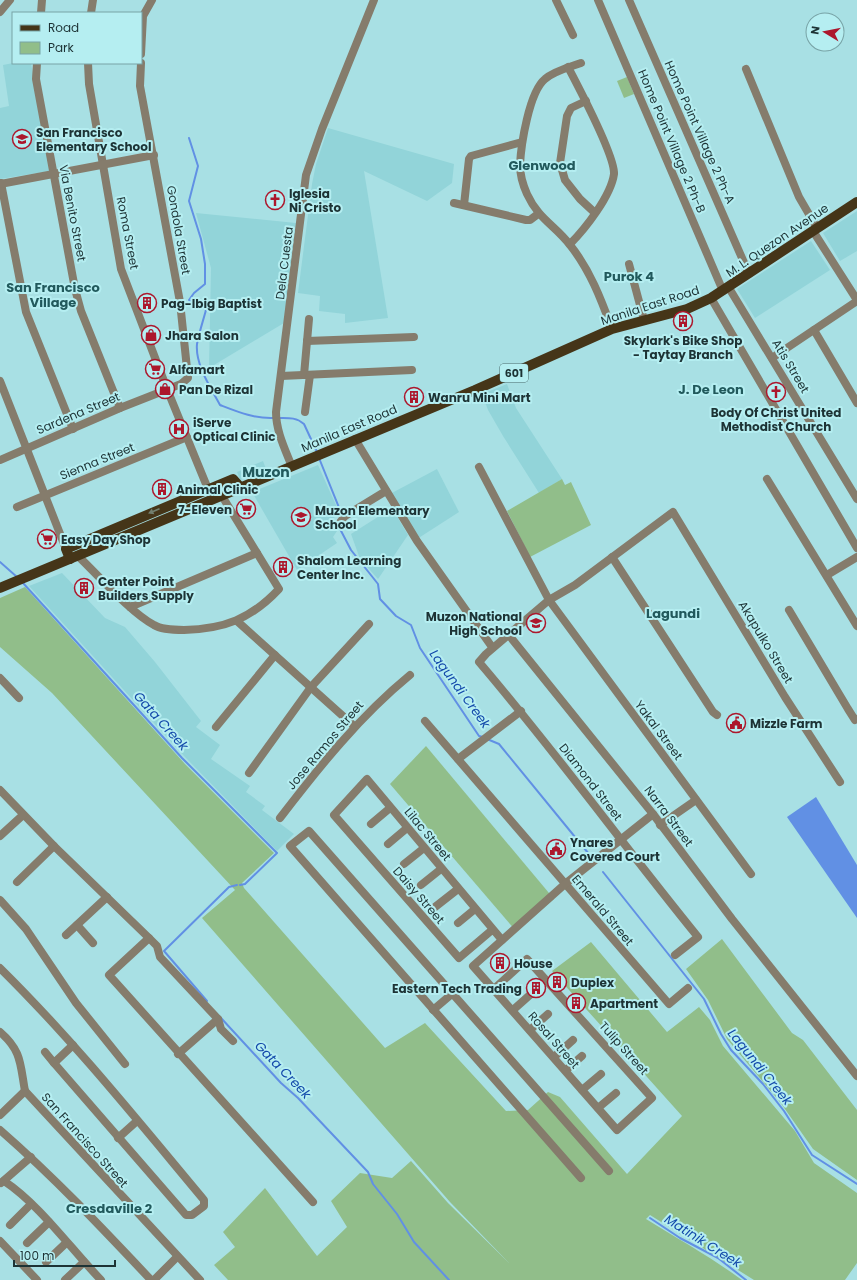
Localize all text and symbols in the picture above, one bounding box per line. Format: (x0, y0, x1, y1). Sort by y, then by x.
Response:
legend (12, 12, 142, 64)
north arrow (805, 12, 845, 52)
text: Road (48, 19, 79, 36)
text: N (807, 25, 824, 36)
text: Park (48, 39, 75, 56)
street label: Home Point Village 2 Ph-A (661, 58, 739, 206)
street label: Home Point Village 2 Ph-B (634, 67, 710, 215)
place label: San Francisco Elementary School (36, 124, 151, 155)
school or university icon: San Francisco Elementary School (11, 128, 33, 150)
district label: Glenwood (508, 156, 576, 175)
street label: Via Benito Street (55, 163, 91, 263)
street label: Gondola Street (163, 184, 195, 276)
place label: Iglesia Ni Cristo (289, 185, 341, 216)
church icon: Iglesia Ni Cristo (264, 189, 286, 211)
street label: Roma Street (113, 195, 143, 271)
street label: M. L. Quezon Avenue (722, 199, 832, 281)
street label: Dela Cuesta (271, 226, 297, 300)
district label: Purok 4 (604, 267, 654, 286)
district label: San Francisco Village (6, 278, 100, 312)
street label: Manila East Road (599, 281, 701, 329)
building icon: Pag-Ibig Baptist (136, 292, 158, 314)
place label: Pag-Ibig Baptist (161, 295, 262, 312)
building icon: Skylark's Bike Shop - Taytay Branch (672, 310, 694, 332)
shop icon: Jhara Salon (140, 324, 162, 346)
place label: Jhara Salon (165, 327, 239, 344)
place label: Skylark's Bike Shop - Taytay Branch (624, 332, 742, 363)
street label: Atis Street (768, 336, 814, 396)
supermarket icon: Alfamart (144, 358, 166, 380)
place label: Alfamart (169, 361, 225, 378)
road number: 601 (500, 364, 528, 382)
shop icon: Pan De Rizal (154, 378, 176, 400)
district label: J. De Leon (678, 380, 744, 399)
place label: Pan De Rizal (179, 381, 253, 398)
church icon: Body Of Christ United Methodist Church (765, 381, 787, 403)
building icon: Wanru Mini Mart (403, 386, 425, 408)
street label: Sardena Street (34, 388, 122, 438)
place label: Wanru Mini Mart (428, 389, 531, 406)
street label: Manila East Road (298, 400, 400, 456)
place label: Body Of Christ United Methodist Church (711, 404, 841, 435)
place label: iServe Optical Clinic (193, 414, 276, 445)
hospital icon: iServe Optical Clinic (168, 418, 190, 440)
street label: Sienna Street (57, 438, 137, 484)
district label: Muzon (242, 462, 290, 482)
building icon: Animal Clinic (151, 478, 173, 500)
place label: Animal Clinic (176, 481, 259, 498)
supermarket icon: 7-Eleven (235, 498, 257, 520)
place label: 7-Eleven (178, 501, 232, 518)
place label: Muzon Elementary School (315, 502, 430, 533)
school or university icon: Muzon Elementary School (290, 506, 312, 528)
one-way arrow (147, 509, 159, 515)
supermarket icon: Easy Day Shop (36, 528, 58, 550)
place label: Easy Day Shop (61, 531, 151, 548)
place label: Shalom Learning Center Inc. (297, 552, 401, 583)
building icon: Shalom Learning Center Inc. (272, 556, 294, 578)
place label: Center Point Builders Supply (98, 573, 194, 604)
building icon: Center Point Builders Supply (73, 577, 95, 599)
street label: Akapulko Street (735, 598, 797, 686)
district label: Lagundi (646, 604, 700, 623)
place label: Muzon National High School (426, 608, 522, 639)
school or university icon: Muzon National High School (525, 612, 547, 634)
water label: Lagundi Creek (425, 646, 496, 733)
water label: Gata Creek (129, 687, 194, 756)
street label: Jose Ramos Street (283, 697, 367, 793)
street label: Yakal Street (631, 697, 687, 763)
public building icon: Mizzle Farm (725, 712, 747, 734)
place label: Mizzle Farm (750, 715, 823, 732)
street label: Diamond Street (555, 740, 627, 824)
street label: Narra Street (641, 782, 697, 850)
street label: Lilac Street (401, 804, 455, 864)
place label: Ynares Covered Court (570, 834, 660, 865)
public building icon: Ynares Covered Court (545, 838, 567, 860)
street label: Daisy Street (389, 863, 449, 927)
street label: Emerald Street (568, 871, 638, 949)
building icon: House (489, 952, 511, 974)
place label: House (514, 955, 553, 972)
building icon: Duplex (546, 971, 568, 993)
place label: Duplex (571, 974, 615, 991)
building icon: Eastern Tech Trading (525, 977, 547, 999)
place label: Eastern Tech Trading (392, 980, 522, 997)
building icon: Apartment (565, 992, 587, 1014)
place label: Apartment (590, 995, 658, 1012)
street label: Rosal Street (524, 1008, 584, 1072)
street label: Tulip Street (595, 1018, 653, 1078)
water label: Lagundi Creek (723, 1025, 798, 1110)
water label: Gata Creek (250, 1037, 316, 1104)
street label: San Francisco Street (38, 1089, 132, 1191)
district label: Cresdaville 2 (66, 1199, 153, 1218)
water label: Matinik Creek (661, 1210, 746, 1273)
scale bar (14, 1242, 115, 1268)
text: 100 m (20, 1247, 54, 1264)

